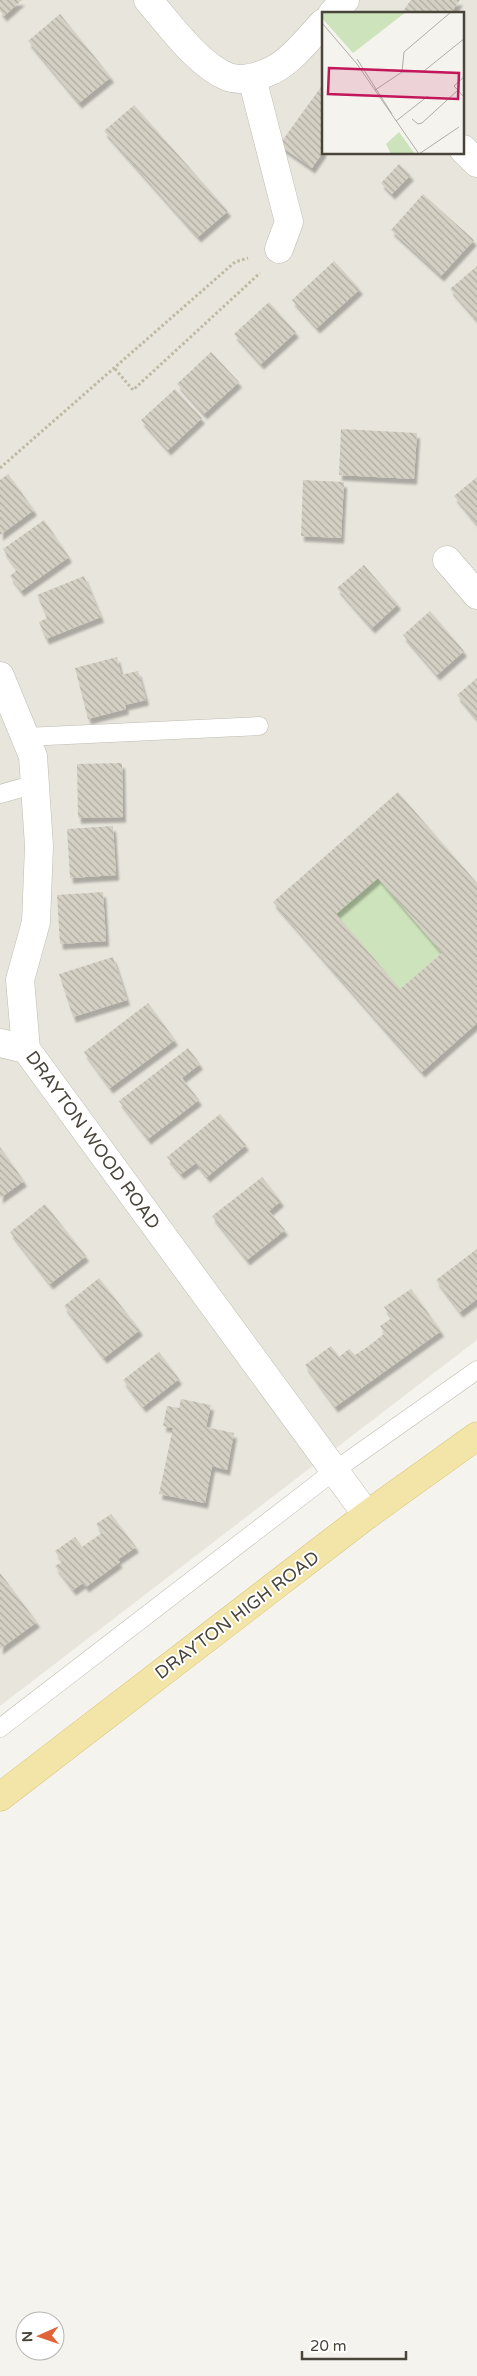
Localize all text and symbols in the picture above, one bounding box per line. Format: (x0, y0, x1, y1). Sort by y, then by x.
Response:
inset map (322, 12, 464, 155)
street label: DRAYTON WOOD ROAD (21, 1047, 165, 1233)
street label: DRAYTON HIGH ROAD (151, 1546, 323, 1684)
north arrow (15, 2311, 65, 2361)
scale bar (302, 2328, 406, 2360)
text: N (19, 2331, 36, 2342)
text: 20 m (310, 2337, 347, 2355)

